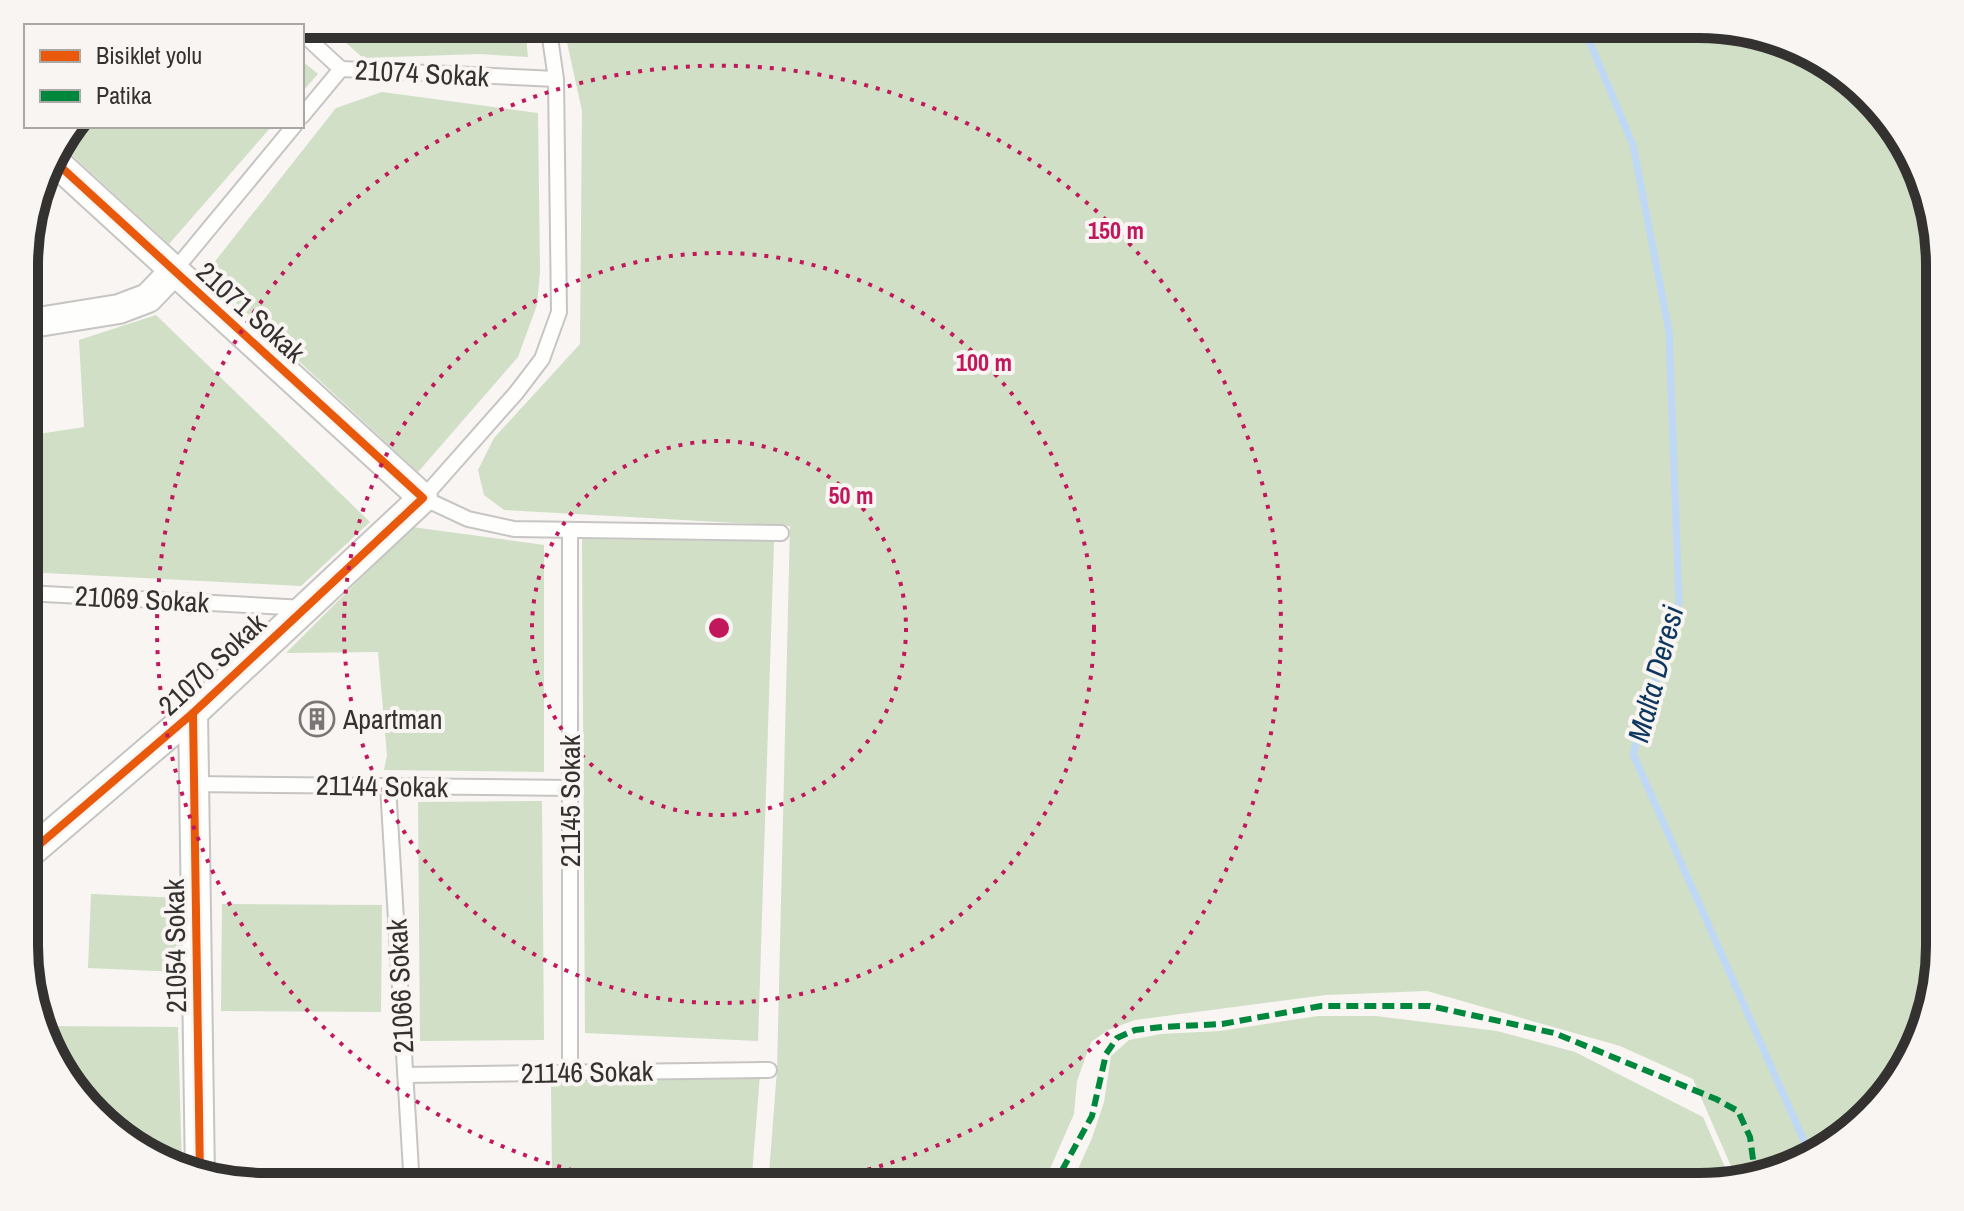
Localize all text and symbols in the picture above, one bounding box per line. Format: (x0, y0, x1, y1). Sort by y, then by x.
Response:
legend (24, 24, 304, 128)
text: Bisiklet yolu (96, 39, 202, 71)
street label: 21074 Sokak (354, 51, 490, 96)
text: Patika (96, 79, 152, 111)
text: 150 m (1088, 214, 1144, 246)
street label: 21071 Sokak (188, 253, 314, 371)
text: 100 m (956, 346, 1012, 378)
text: 50 m (829, 479, 873, 511)
street label: 21069 Sokak (74, 577, 210, 622)
water label: Malta Deresi (1618, 601, 1692, 746)
street label: 21070 Sokak (150, 604, 274, 724)
centre of rings (705, 614, 733, 642)
building icon: Apartman (298, 700, 336, 738)
place label: Apartman (342, 700, 443, 738)
street label: 21145 Sokak (551, 734, 589, 867)
street label: 21144 Sokak (315, 766, 449, 806)
street label: 21054 Sokak (155, 878, 195, 1013)
street label: 21066 Sokak (377, 918, 422, 1054)
street label: 21146 Sokak (520, 1052, 654, 1092)

